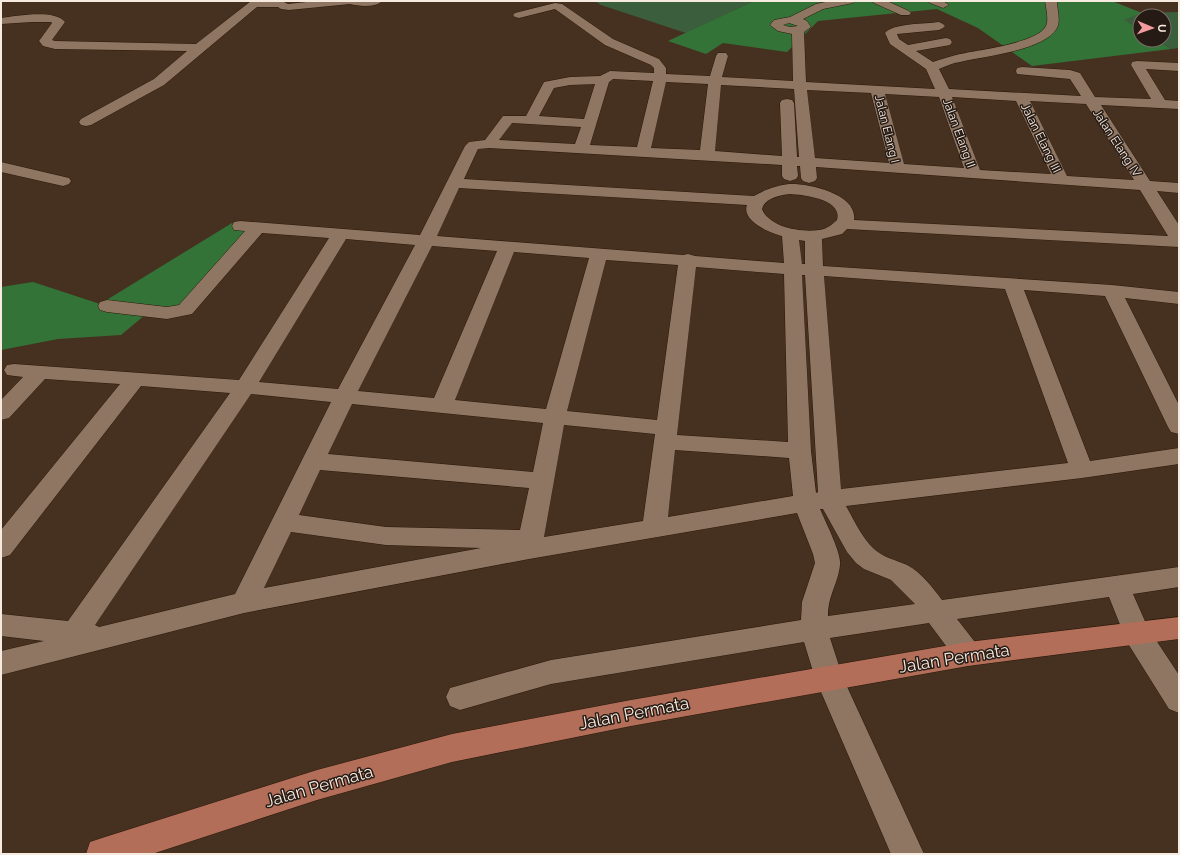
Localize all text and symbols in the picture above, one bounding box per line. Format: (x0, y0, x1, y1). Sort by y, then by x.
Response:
north arrow (1132, 8, 1172, 48)
text: U (1155, 24, 1168, 33)
street label: Jalan Elang I (872, 94, 902, 164)
street label: Jalan Elang II (940, 96, 978, 170)
street label: Jalan Elang III (1018, 101, 1064, 175)
street label: Jalan Elang IV (1090, 107, 1144, 179)
street label: Jalan Permata (897, 639, 1011, 677)
street label: Jalan Permata (577, 693, 691, 733)
street label: Jalan Permata (263, 761, 375, 811)

